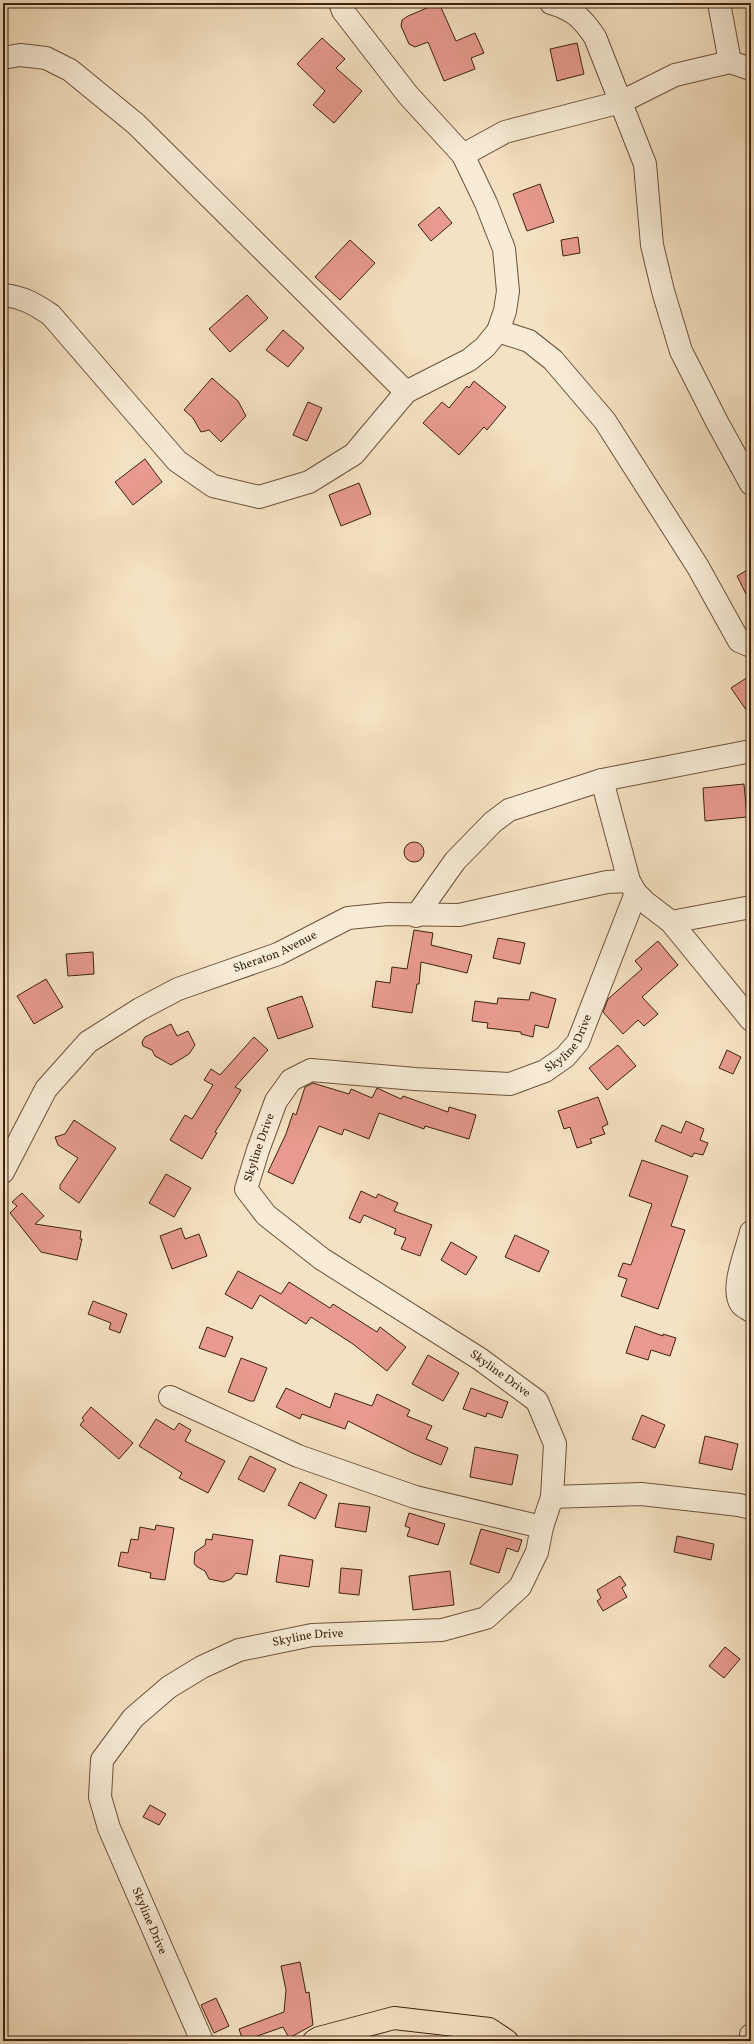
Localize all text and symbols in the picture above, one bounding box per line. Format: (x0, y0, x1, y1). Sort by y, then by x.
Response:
street label: Sheraton Avenue (231, 927, 320, 977)
street label: Skyline Drive (542, 1012, 596, 1077)
street label: Skyline Drive (241, 1111, 279, 1184)
street label: Skyline Drive (466, 1347, 534, 1402)
street label: Skyline Drive (271, 1626, 344, 1651)
street label: Skyline Drive (128, 1885, 170, 1957)

